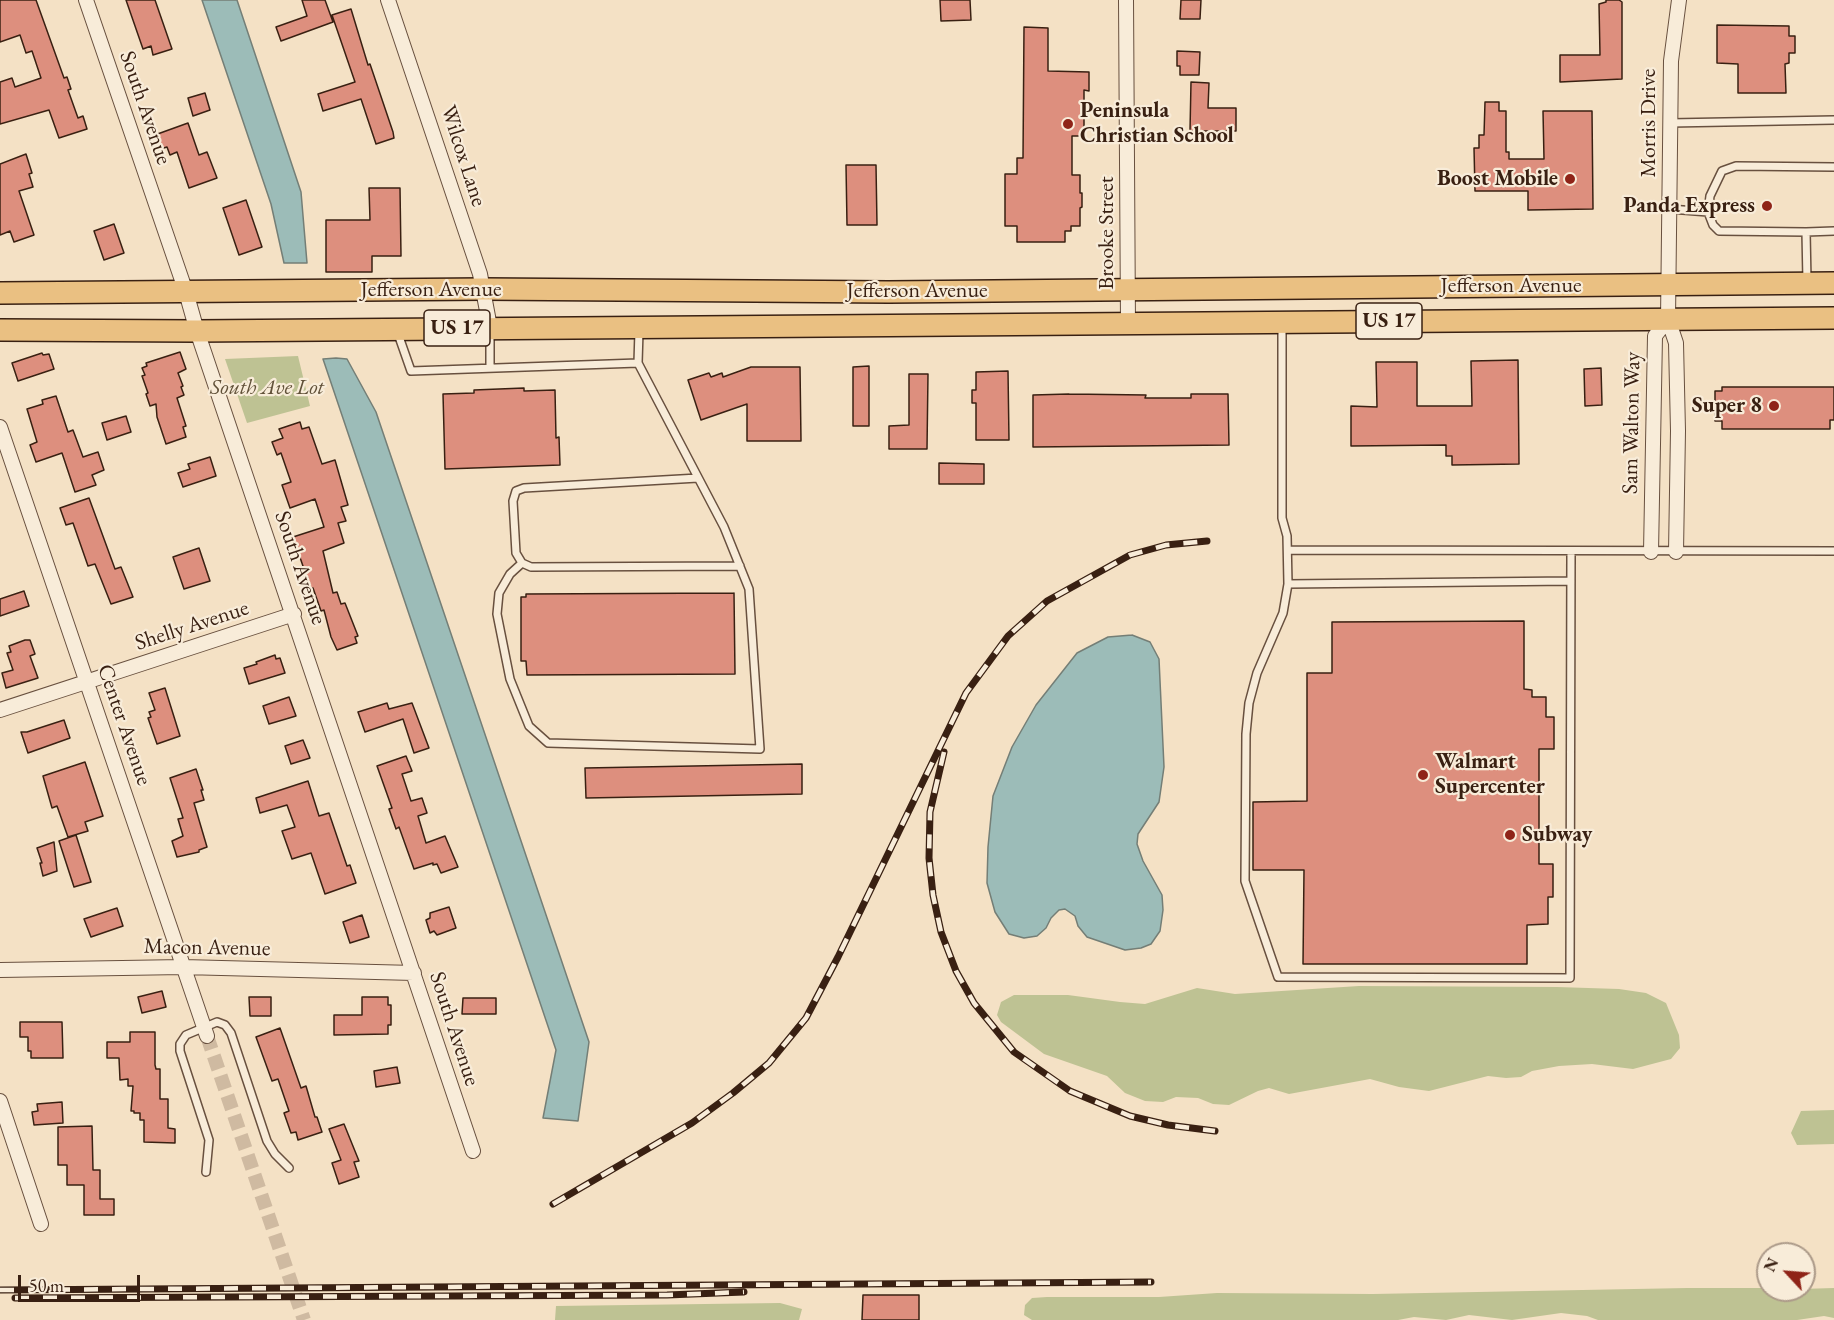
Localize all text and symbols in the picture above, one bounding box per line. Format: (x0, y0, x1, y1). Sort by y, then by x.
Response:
street label: South Avenue (113, 48, 177, 168)
street label: Morris Drive (1636, 69, 1662, 177)
place label: Peninsula Christian School (1080, 98, 1234, 150)
street label: Wilcox Lane (434, 102, 492, 210)
marker: Peninsula Christian School (1061, 117, 1075, 131)
place label: Boost Mobile (1437, 166, 1558, 192)
marker: Boost Mobile (1563, 172, 1577, 186)
street label: Brooke Street (1094, 176, 1120, 290)
place label: Panda Express (1623, 193, 1755, 219)
marker: Panda Express (1760, 199, 1774, 213)
street label: Jefferson Avenue (1440, 273, 1582, 299)
street label: Jefferson Avenue (360, 277, 502, 303)
street label: Jefferson Avenue (846, 278, 988, 304)
road number: US 17 (1356, 303, 1422, 339)
road number: US 17 (424, 310, 490, 346)
street label: Sam Walton Way (1618, 352, 1646, 494)
park label: South Ave Lot (210, 375, 324, 401)
place label: Super 8 (1692, 393, 1762, 419)
marker: Super 8 (1767, 399, 1781, 413)
street label: South Avenue (268, 508, 332, 628)
street label: Shelly Avenue (132, 595, 252, 657)
street label: Center Avenue (91, 661, 157, 789)
place label: Walmart Supercenter (1435, 749, 1545, 800)
marker: Walmart Supercenter (1416, 768, 1430, 782)
place label: Subway (1522, 822, 1592, 848)
marker: Subway (1503, 828, 1517, 842)
street label: Macon Avenue (143, 934, 271, 962)
street label: South Avenue (423, 969, 485, 1089)
north arrow (1756, 1242, 1816, 1302)
text: N (1759, 1254, 1783, 1275)
scale bar (21, 1263, 142, 1301)
text: 50 m (29, 1274, 64, 1297)

